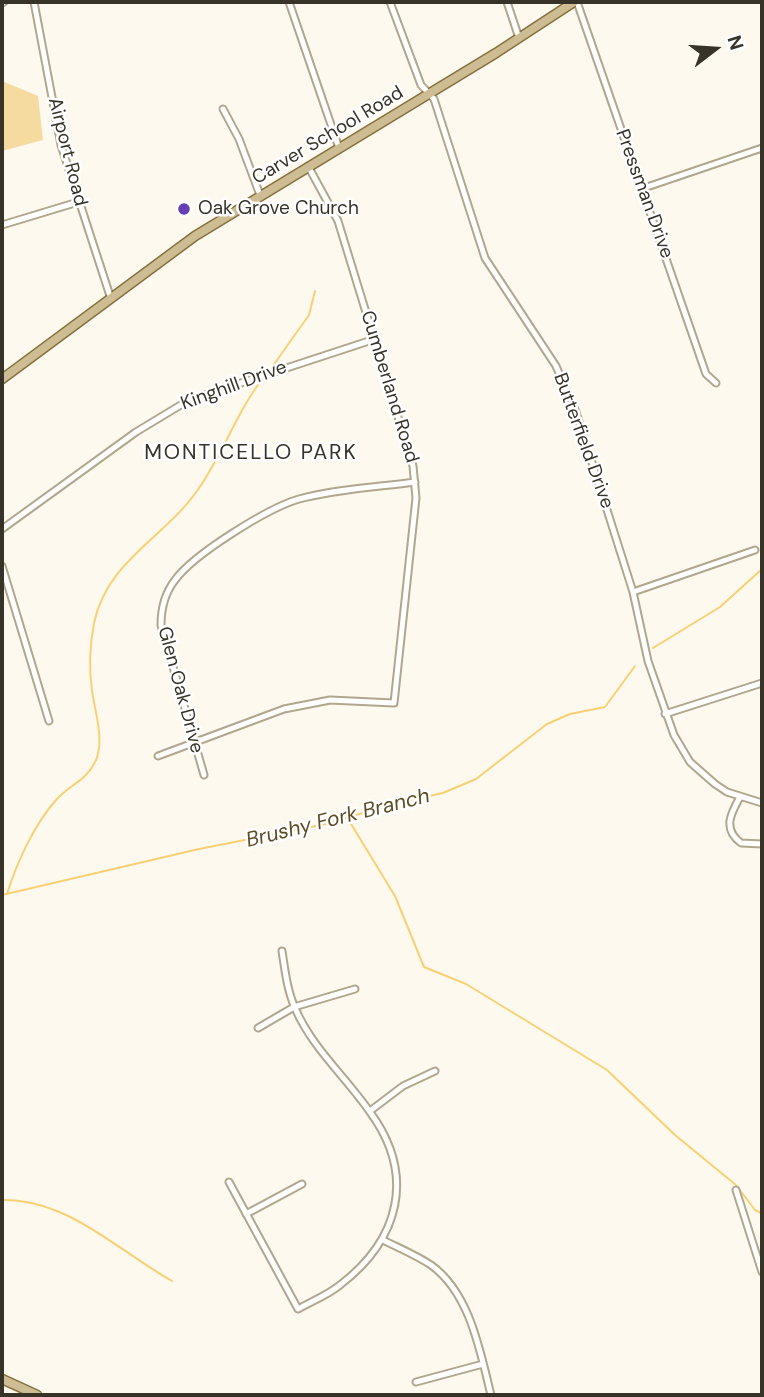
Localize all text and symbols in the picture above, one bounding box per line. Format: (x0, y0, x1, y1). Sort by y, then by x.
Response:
north arrow (680, 14, 750, 84)
text: N (722, 32, 750, 53)
street label: Carver School Road (248, 82, 408, 190)
street label: Airport Road (42, 95, 92, 209)
street label: Pressman Drive (610, 126, 678, 262)
place label: Oak Grove Church (198, 198, 359, 220)
marker: Oak Grove Church (176, 201, 192, 217)
street label: Cumberland Road (355, 308, 423, 466)
street label: Kinghill Drive (178, 356, 290, 416)
street label: Butterfield Drive (548, 370, 618, 512)
district label: MONTICELLO PARK (146, 440, 356, 466)
street label: Glen Oak Drive (152, 624, 208, 756)
water label: Brushy Fork Branch (244, 784, 432, 854)

